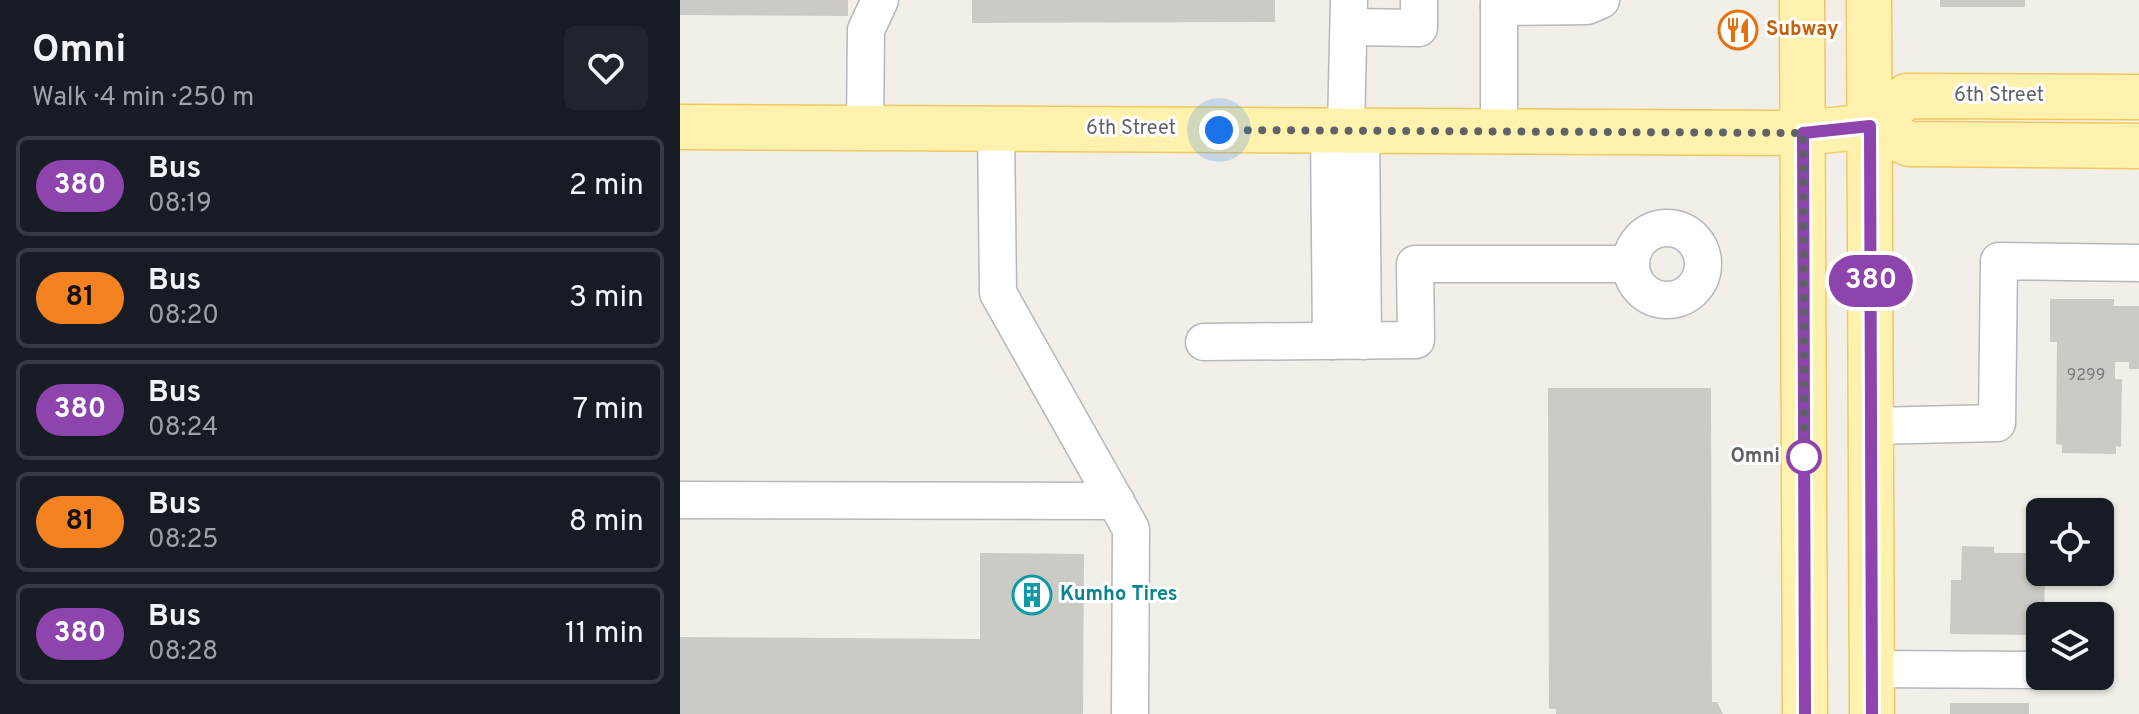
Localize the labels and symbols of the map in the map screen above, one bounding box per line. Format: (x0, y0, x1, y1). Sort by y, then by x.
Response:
restaurant icon: Subway (1717, 9, 1759, 51)
place label: Subway (1766, 17, 1839, 43)
street label: 6th Street (1954, 83, 2044, 109)
your location (1199, 110, 1239, 150)
street label: 6th Street (1086, 116, 1176, 142)
line badge: 380 (1825, 255, 1917, 307)
house number: 9299 (2067, 366, 2105, 386)
marker: Omni (1787, 440, 1821, 474)
place label: Omni (1730, 444, 1780, 470)
building icon: Kumho Tires (1011, 574, 1053, 616)
place label: Kumho Tires (1060, 582, 1178, 608)

